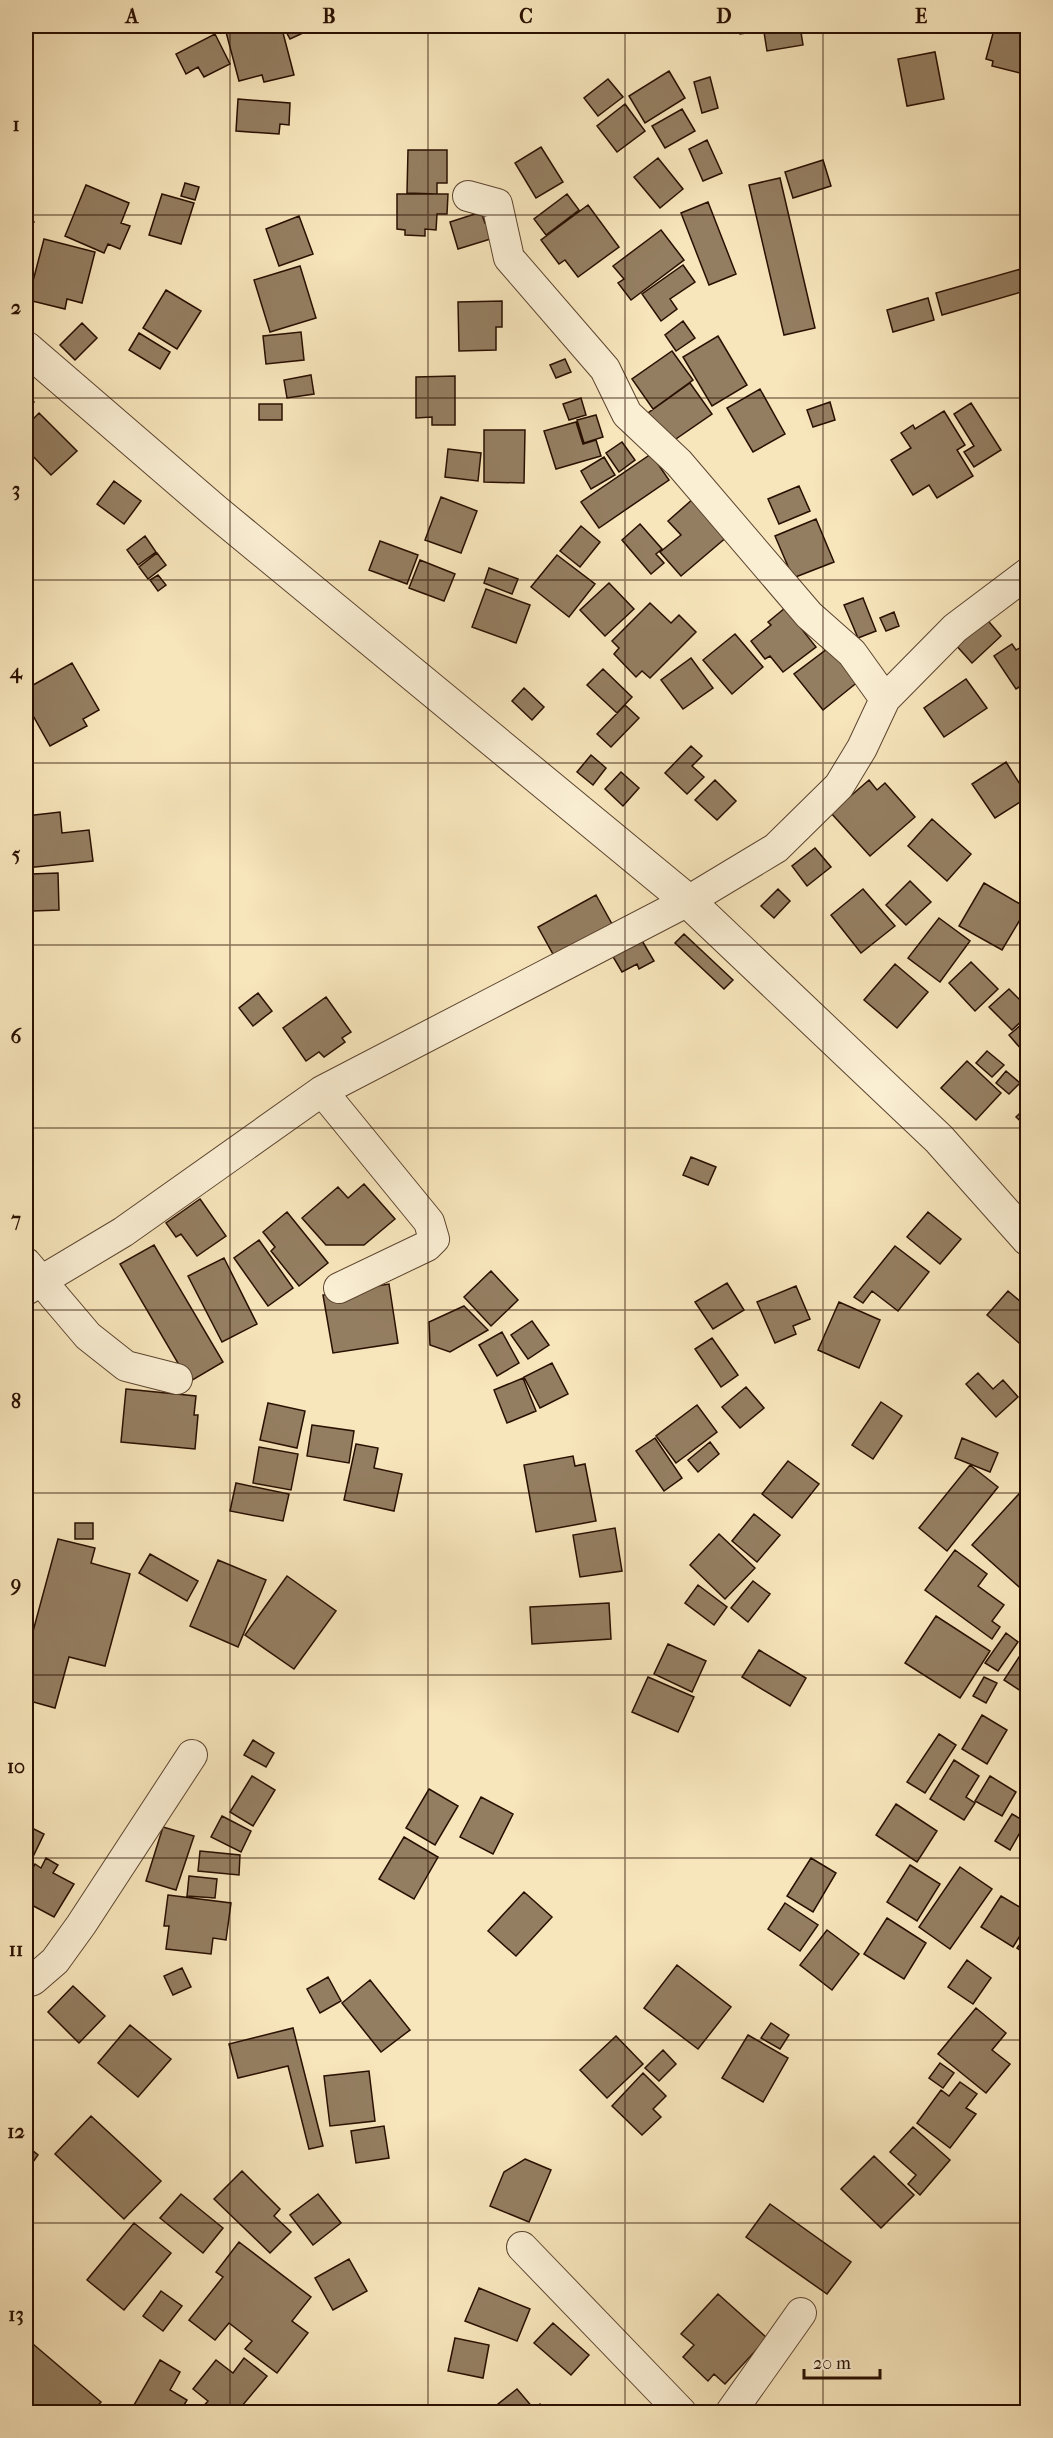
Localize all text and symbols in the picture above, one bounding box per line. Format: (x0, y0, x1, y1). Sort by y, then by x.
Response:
text: A (124, 5, 140, 28)
text: B (322, 5, 336, 28)
text: C (519, 5, 533, 28)
text: D (716, 5, 732, 28)
text: E (915, 5, 927, 28)
text: 1 (12, 113, 20, 136)
text: 2 (11, 296, 21, 319)
text: 3 (12, 478, 20, 501)
text: 4 (9, 660, 23, 684)
text: 5 (12, 843, 21, 866)
text: 6 (11, 1025, 23, 1048)
text: 7 (10, 1208, 21, 1231)
text: 8 (11, 1390, 21, 1413)
text: 9 (10, 1573, 21, 1596)
text: 10 (7, 1755, 25, 1778)
text: 11 (9, 1938, 23, 1961)
text: 12 (7, 2120, 25, 2143)
text: 13 (8, 2303, 24, 2326)
scale bar (804, 2342, 880, 2380)
text: 20 m (813, 2353, 851, 2374)

